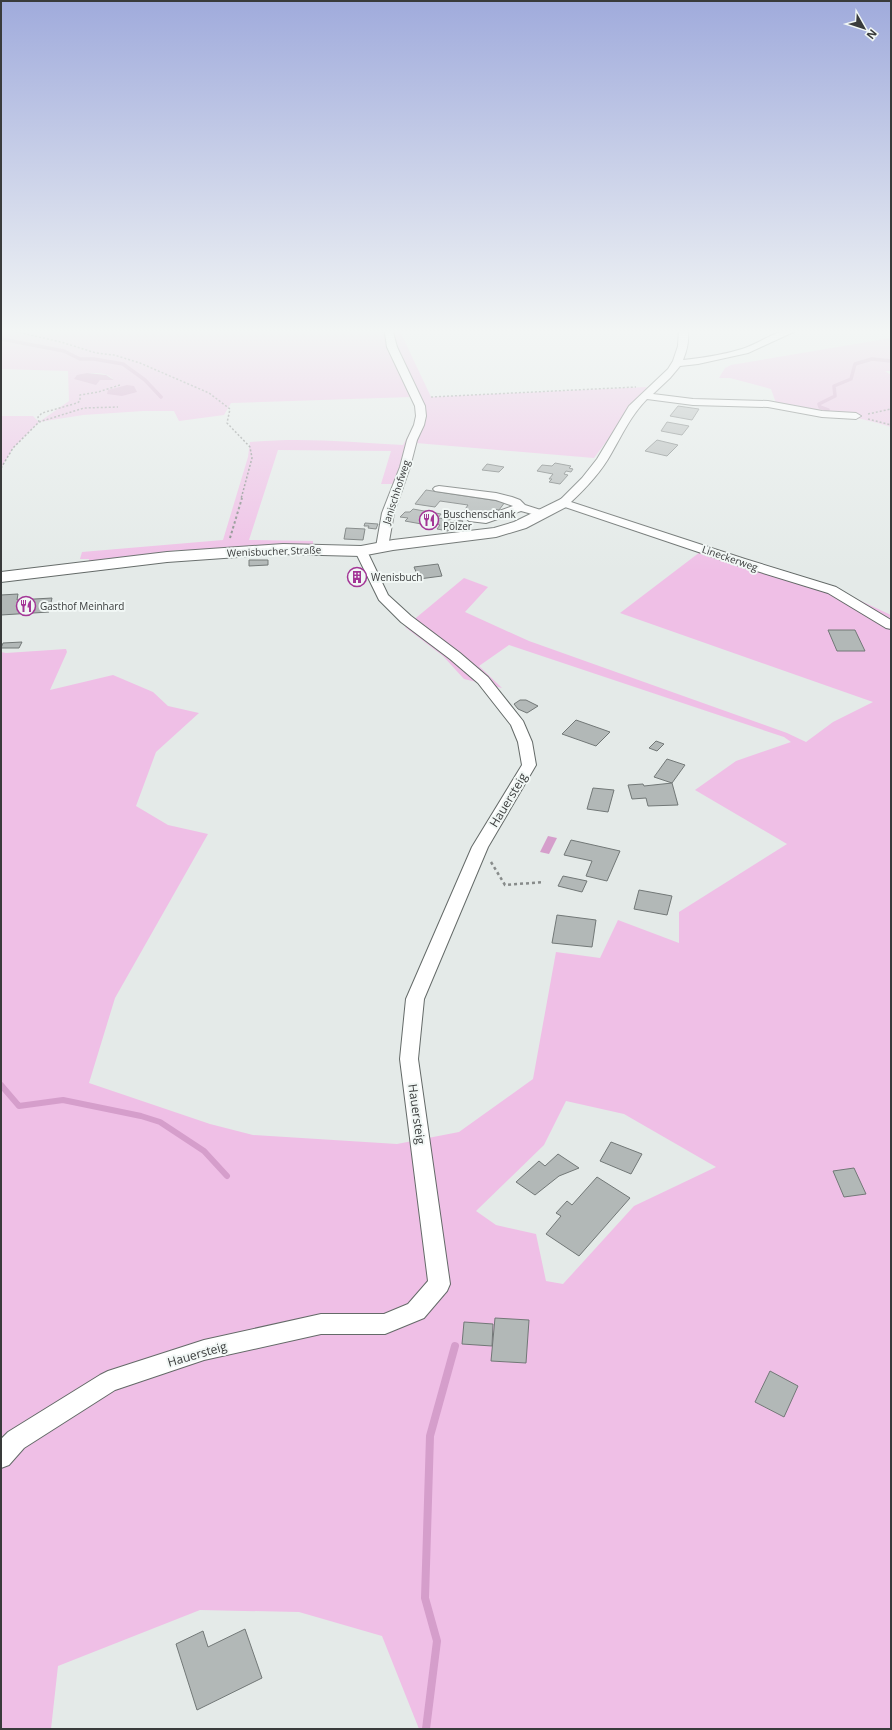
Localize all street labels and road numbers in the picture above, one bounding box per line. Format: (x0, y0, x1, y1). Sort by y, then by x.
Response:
street label: Janischhofweg (379, 457, 413, 527)
street label: Wenisbucher Straße (227, 542, 322, 560)
street label: Lineckerweg (700, 542, 760, 574)
street label: Hauersteig (485, 769, 531, 830)
street label: Hauersteig (404, 1083, 430, 1146)
street label: Hauersteig (165, 1337, 229, 1371)

